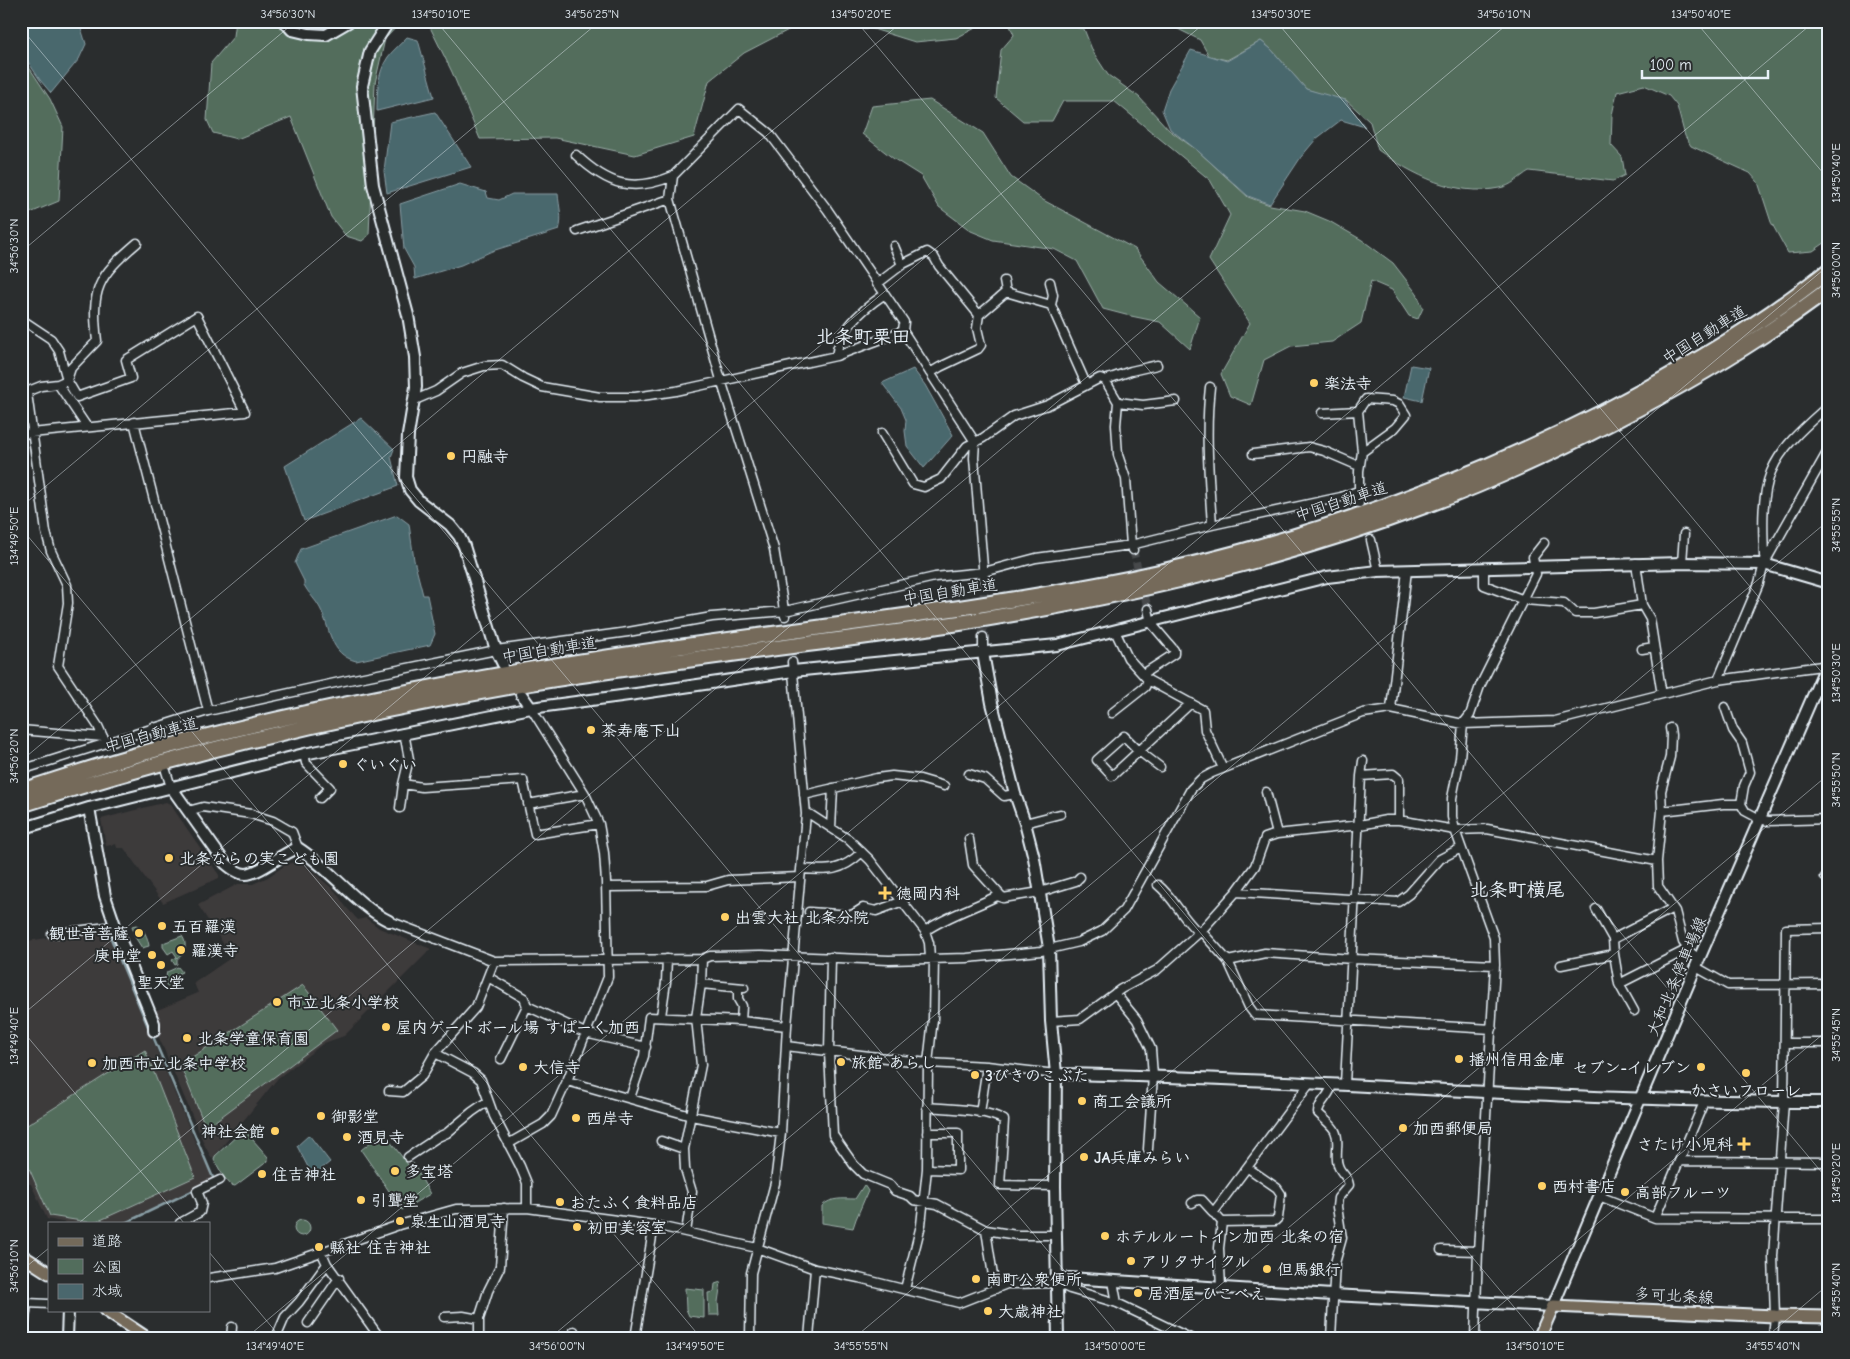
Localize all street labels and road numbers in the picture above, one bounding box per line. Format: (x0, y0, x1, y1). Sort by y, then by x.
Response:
street label: 中国自動車道 (1659, 302, 1750, 368)
street label: 中国自動車道 (1293, 479, 1390, 525)
street label: 中国自動車道 (901, 576, 999, 608)
street label: 中国自動車道 (500, 634, 598, 666)
street label: 中国自動車道 (103, 714, 200, 756)
street label: 大和北条停車場線 (1644, 914, 1710, 1039)
street label: 多可北条線 (1634, 1285, 1714, 1307)

